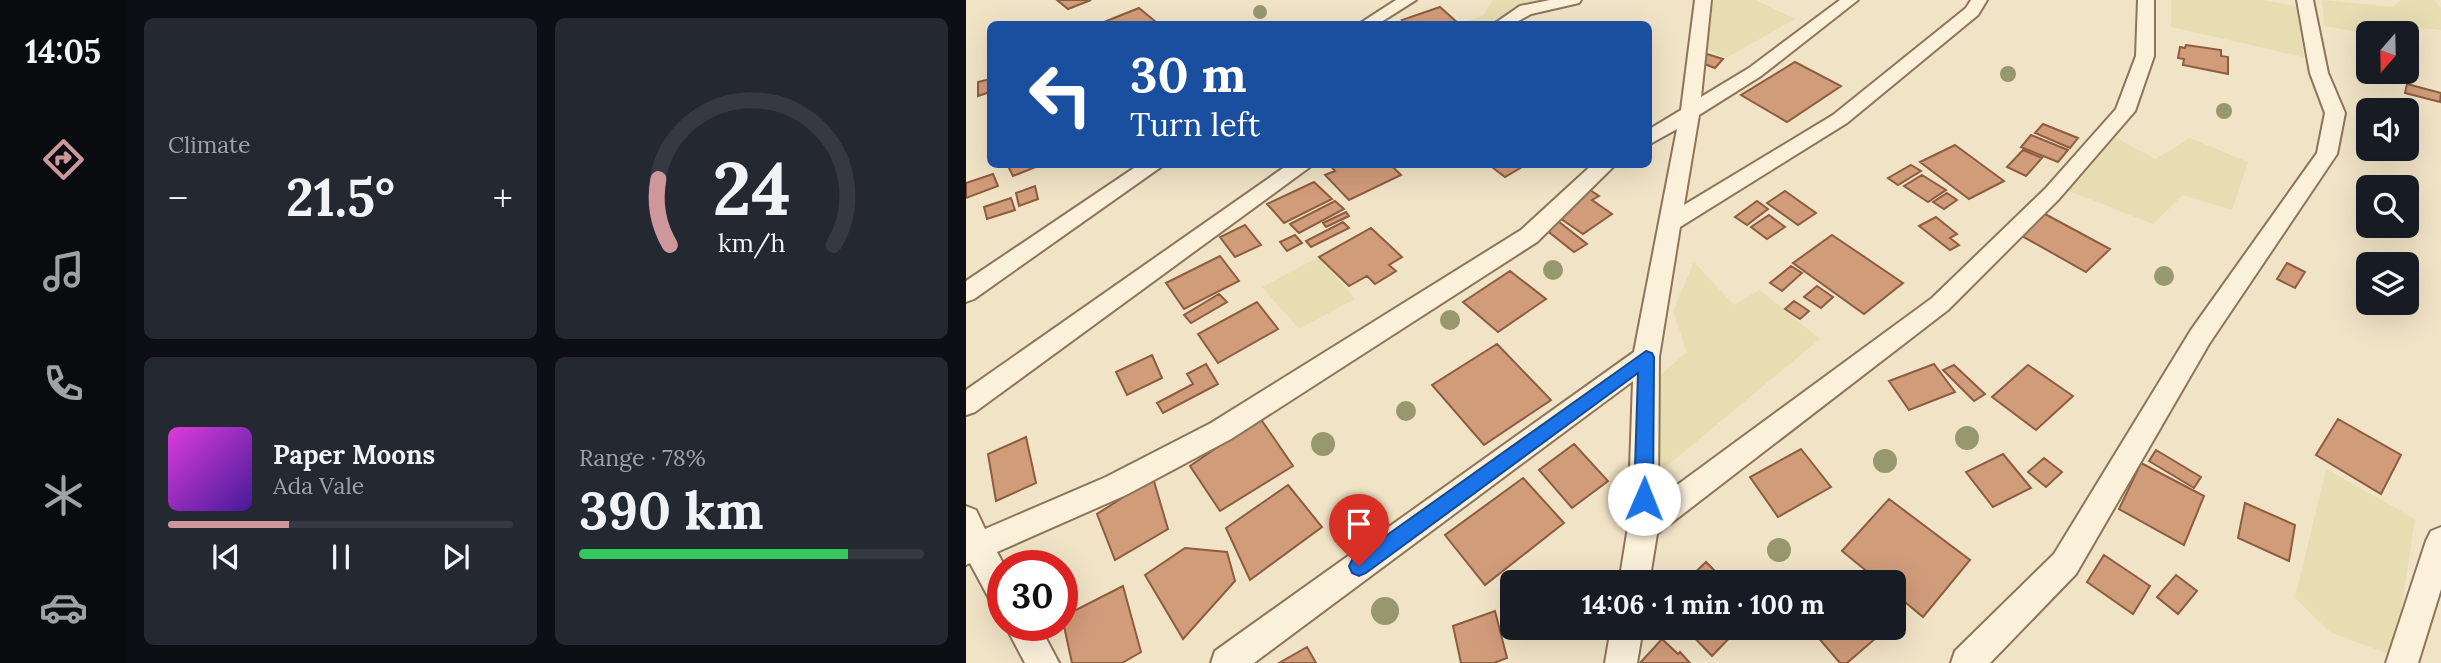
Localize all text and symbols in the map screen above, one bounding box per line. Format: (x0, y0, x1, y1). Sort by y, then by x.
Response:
north arrow (2356, 21, 2418, 84)
map controls (2356, 21, 2419, 315)
text: 14:05 (25, 31, 101, 72)
text: 30 m (1130, 43, 1247, 105)
icon: left (1015, 49, 1106, 140)
button: sound (2356, 98, 2419, 161)
text: Turn left (1130, 104, 1260, 145)
text: Climate (168, 130, 250, 159)
icon: directions (39, 135, 88, 184)
text: 24 (712, 142, 791, 235)
text: 21.5° (286, 164, 395, 230)
text: − (168, 174, 188, 222)
text: + (493, 174, 513, 222)
button: search (2356, 175, 2419, 238)
text: km/h (718, 226, 785, 258)
icon: music (39, 247, 88, 296)
button: layers (2356, 252, 2419, 315)
icon: phone (39, 359, 88, 408)
text: Paper Moons (273, 438, 435, 471)
text: Range · 78% (579, 443, 706, 472)
position arrow (1607, 462, 1681, 536)
icon: climate (39, 471, 88, 520)
text: Ada Vale (273, 471, 364, 500)
text: 390 km (579, 477, 764, 543)
pin (1329, 494, 1389, 566)
icon: arrive (1340, 505, 1378, 543)
icon: previous (207, 538, 245, 576)
icon: pause (322, 538, 360, 576)
icon: next (437, 538, 475, 576)
speed limit sign: 30 (987, 550, 1078, 641)
icon: car (39, 583, 88, 632)
text: 14:06 · 1 min · 100 m (1582, 588, 1824, 621)

